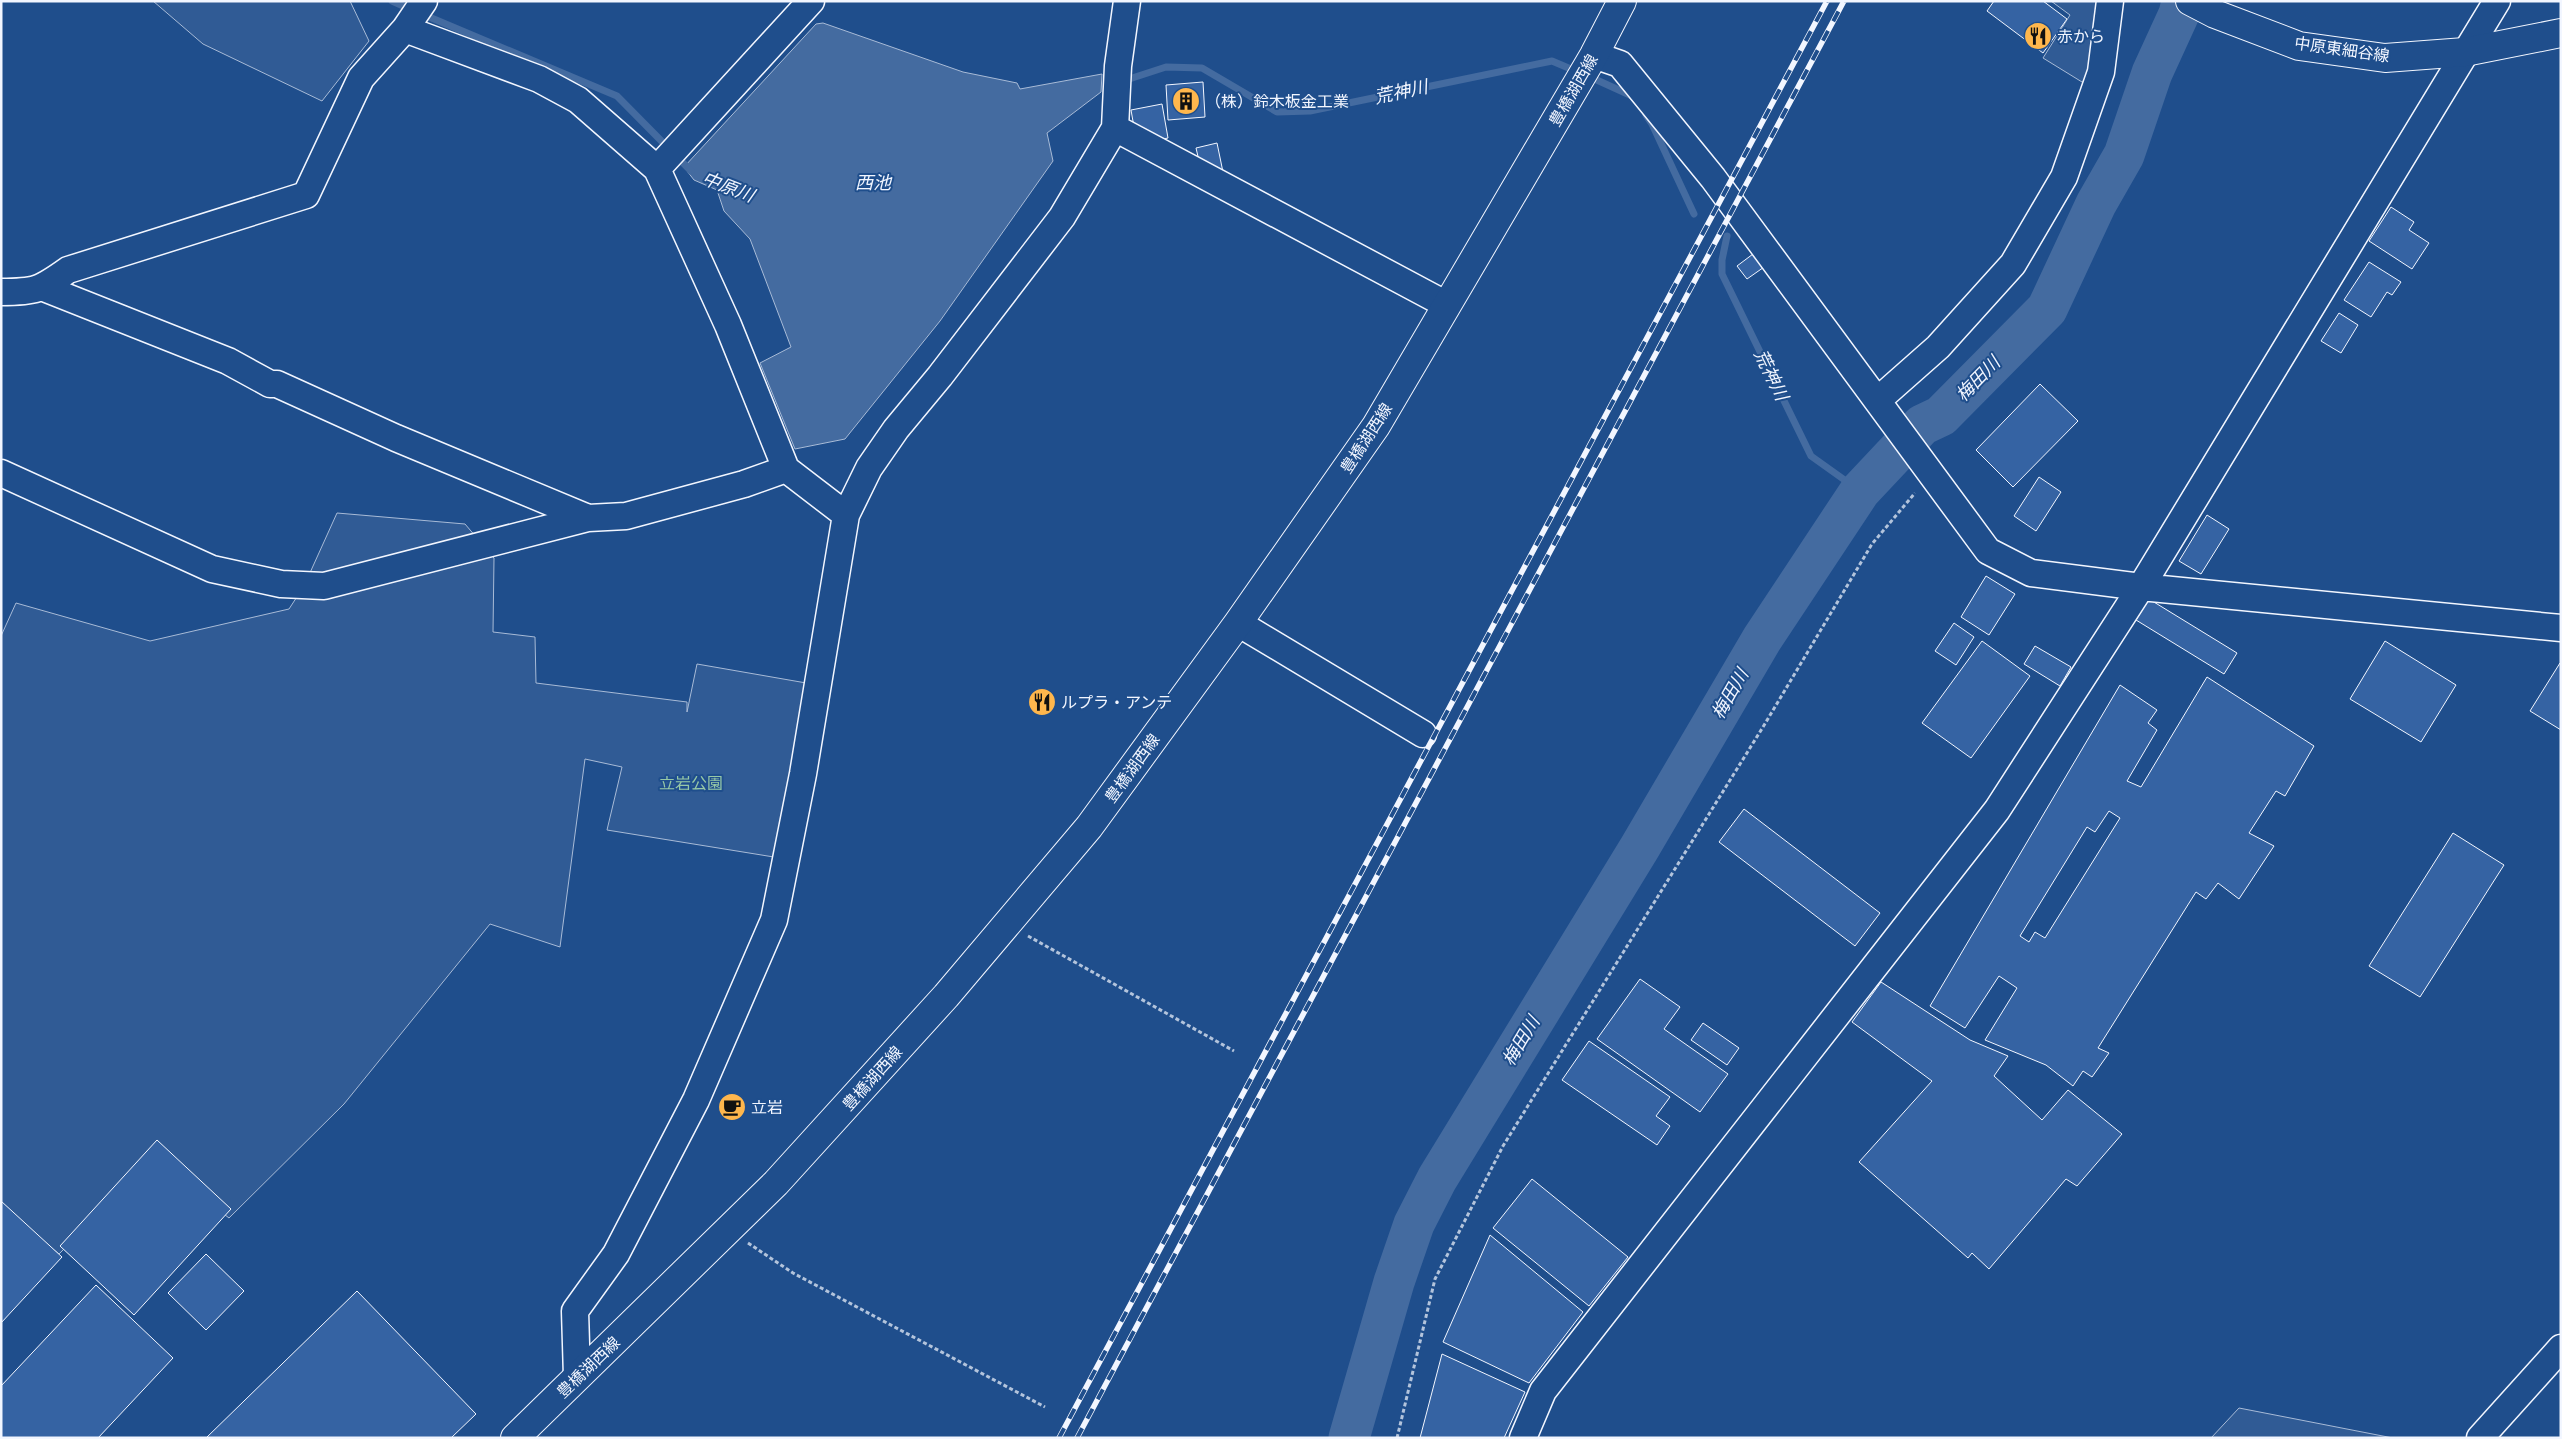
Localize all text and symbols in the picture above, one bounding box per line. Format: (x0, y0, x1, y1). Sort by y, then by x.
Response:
restaurant icon: 赤から (2023, 21, 2053, 51)
place label: 赤から (2057, 26, 2105, 47)
street label: 中原東細谷線 (2293, 32, 2391, 67)
street label: 豊橋湖西線 (1544, 50, 1603, 130)
water label: 荒神川 (1372, 74, 1432, 108)
building icon: （株）鈴木板金工業 (1171, 86, 1201, 116)
place label: （株）鈴木板金工業 (1205, 91, 1349, 112)
water label: 中原川 (699, 166, 759, 208)
water label: 西池 (855, 171, 893, 194)
water label: 荒神川 (1749, 345, 1794, 406)
water label: 梅田川 (1951, 350, 2006, 406)
street label: 豊橋湖西線 (1336, 399, 1397, 478)
water label: 梅田川 (1706, 663, 1754, 723)
restaurant icon: ルプラ・アンテ (1027, 687, 1057, 717)
place label: ルプラ・アンテ (1061, 692, 1172, 713)
street label: 豊橋湖西線 (1100, 730, 1164, 807)
park label: 立岩公園 (659, 773, 723, 794)
water label: 梅田川 (1497, 1010, 1545, 1070)
street label: 豊橋湖西線 (838, 1042, 907, 1115)
cafe icon: 立岩 (717, 1092, 747, 1122)
place label: 立岩 (751, 1097, 783, 1118)
street label: 豊橋湖西線 (552, 1332, 624, 1403)

